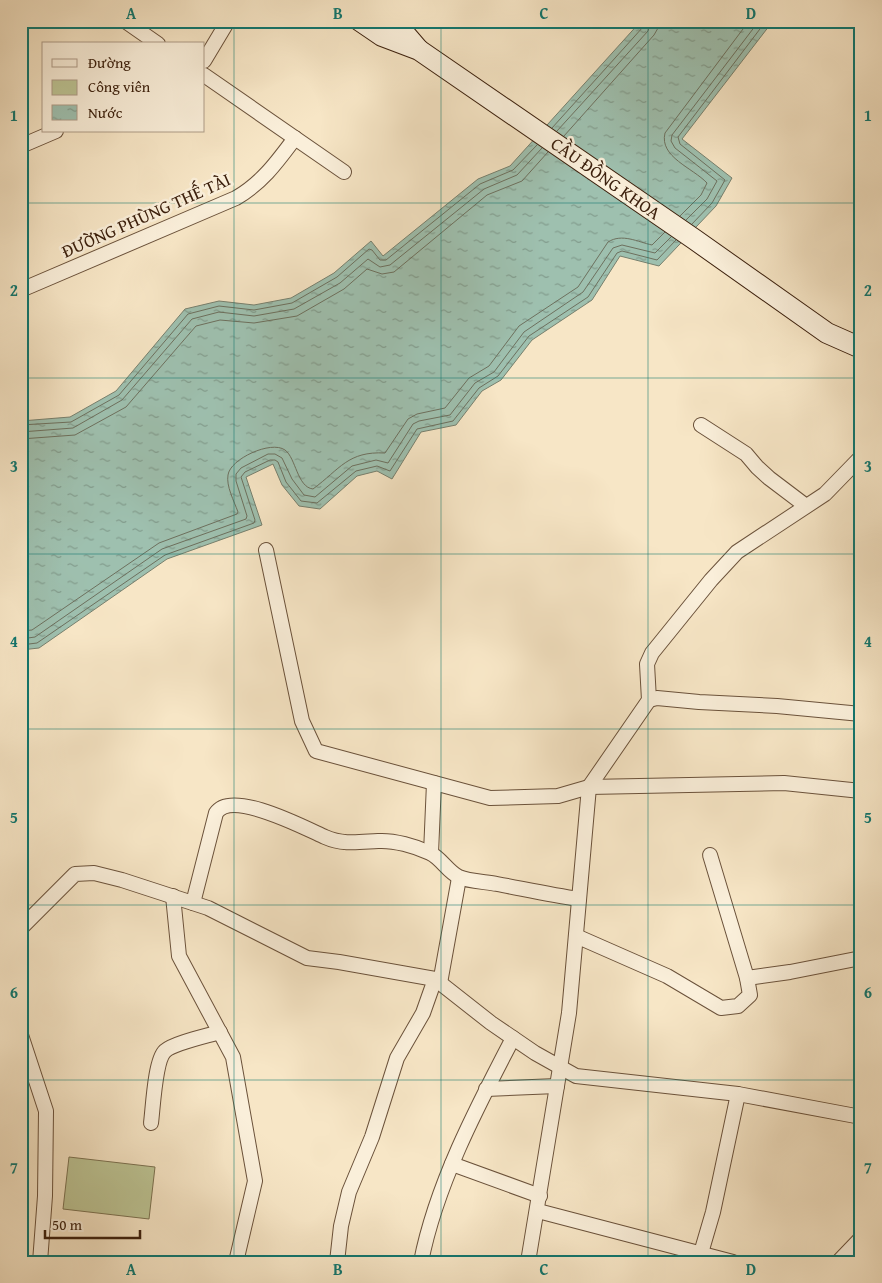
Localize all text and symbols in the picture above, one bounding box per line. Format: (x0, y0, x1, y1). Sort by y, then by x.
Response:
text: A (126, 1, 137, 25)
text: B (333, 1, 343, 25)
text: C (539, 1, 549, 25)
text: D (746, 1, 756, 25)
legend (42, 42, 205, 132)
text: Đường (88, 52, 131, 73)
text: Công viên (88, 76, 151, 97)
text: Nước (88, 102, 123, 123)
text: 1 (10, 103, 18, 127)
text: 1 (864, 103, 872, 127)
street label: CẦU ĐỒNG KHOA (546, 129, 667, 226)
street label: ĐƯỜNG PHÙNG THẾ TÀI (57, 165, 235, 264)
text: 2 (10, 278, 18, 302)
text: 2 (864, 278, 872, 302)
text: 3 (10, 454, 18, 478)
text: 3 (864, 454, 872, 478)
text: 4 (10, 629, 18, 653)
text: 4 (864, 629, 872, 653)
text: 5 (10, 805, 18, 829)
text: 5 (864, 805, 872, 829)
text: 6 (10, 980, 18, 1004)
text: 6 (864, 980, 872, 1004)
text: 7 (10, 1155, 18, 1179)
text: 7 (864, 1155, 872, 1179)
scale bar (45, 1208, 140, 1240)
text: 50 m (52, 1214, 83, 1235)
text: A (126, 1257, 137, 1281)
text: B (333, 1257, 343, 1281)
text: C (539, 1257, 549, 1281)
text: D (746, 1257, 756, 1281)

